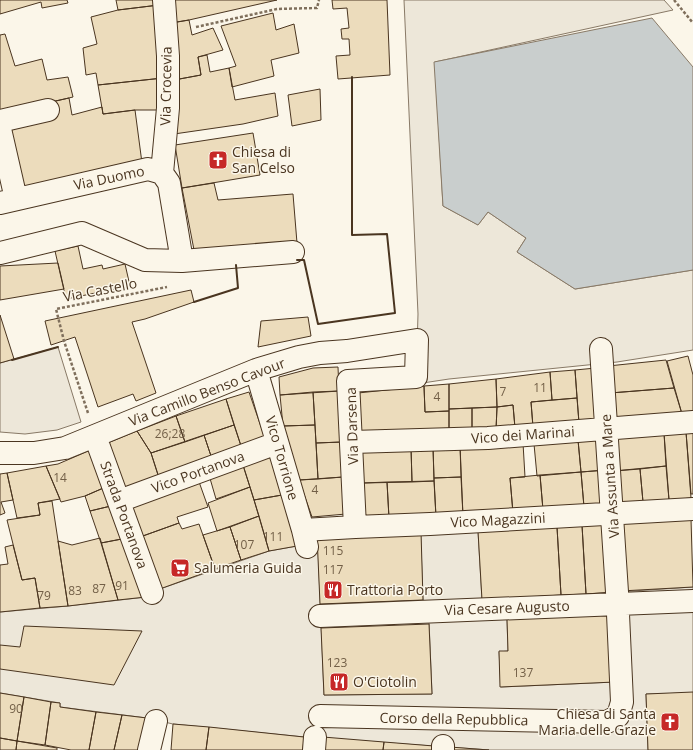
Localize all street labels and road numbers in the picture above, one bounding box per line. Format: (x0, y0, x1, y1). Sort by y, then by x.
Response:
street label: Via Crocevia (155, 46, 176, 126)
street label: Via Duomo (72, 161, 146, 194)
street label: Via Castello (61, 273, 138, 306)
street label: Via Camillo Benso Cavour (126, 353, 288, 430)
street label: Via Darsena (341, 387, 362, 465)
street label: Via Assunta a Mare (596, 413, 623, 539)
street label: Vico Torrione (261, 414, 304, 502)
street label: Vico dei Marinai (471, 421, 575, 448)
street label: Vico Portanova (149, 446, 247, 497)
street label: Strada Portanova (96, 458, 153, 571)
street label: Vico Magazzini (450, 508, 546, 531)
street label: Via Cesare Augusto (444, 596, 570, 619)
street label: Corso della Repubblica (379, 708, 529, 729)

